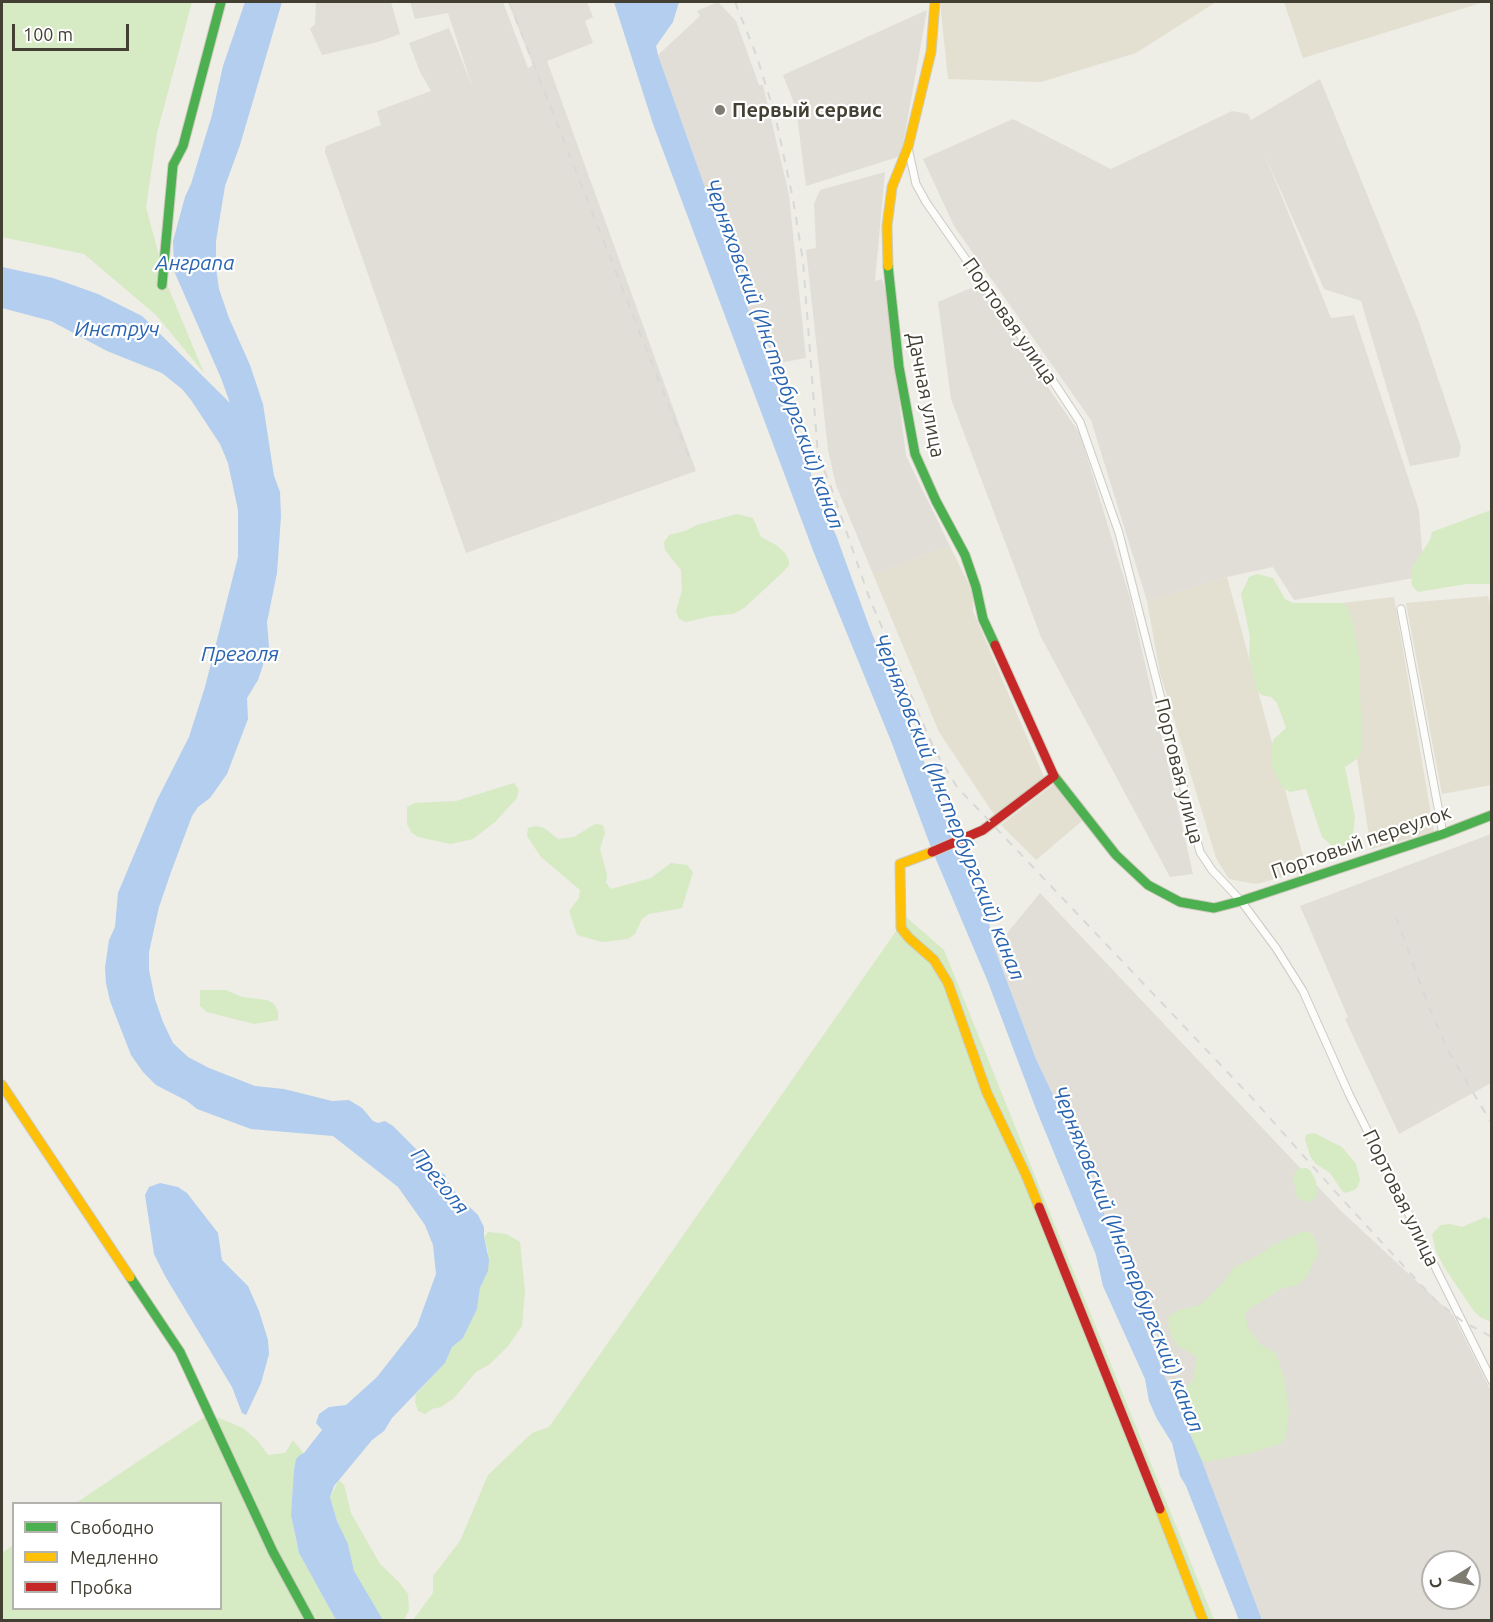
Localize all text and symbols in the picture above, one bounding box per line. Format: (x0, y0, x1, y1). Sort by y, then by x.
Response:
scale bar (15, 12, 132, 50)
text: 100 m (23, 24, 73, 44)
place label: Первый сервис (732, 98, 882, 122)
marker: Первый сервис (713, 103, 727, 117)
water label: Черняховский (Инстербургский) канал (699, 175, 849, 533)
water label: Анграпа (155, 250, 235, 276)
street label: Портовая улица (957, 253, 1063, 389)
water label: Инструч (75, 316, 159, 342)
street label: Дачная улица (902, 331, 950, 459)
water label: Черняховский (Инстербургский) канал (868, 630, 1030, 984)
water label: Преголя (201, 641, 279, 667)
street label: Портовая улица (1149, 696, 1209, 846)
street label: Портовый переулок (1268, 800, 1454, 884)
water label: Черняховский (Инстербургский) канал (1047, 1082, 1209, 1436)
street label: Портовая улица (1358, 1126, 1444, 1270)
water label: Преголя (406, 1143, 474, 1219)
legend (12, 1502, 222, 1610)
text: Свободно (70, 1517, 154, 1537)
text: Медленно (70, 1547, 159, 1567)
north arrow (1421, 1550, 1481, 1610)
text: С (1425, 1576, 1445, 1590)
text: Пробка (70, 1577, 133, 1597)

